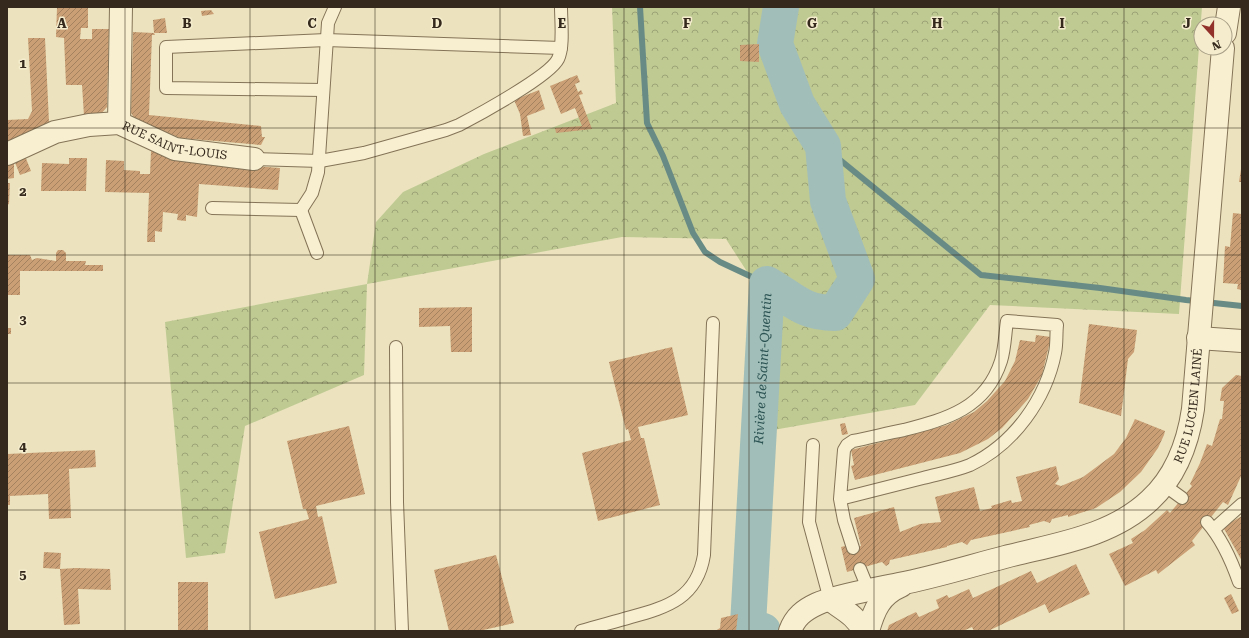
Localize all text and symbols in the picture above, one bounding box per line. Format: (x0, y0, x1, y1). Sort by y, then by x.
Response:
text: A (57, 16, 67, 31)
text: B (182, 16, 192, 31)
text: C (307, 16, 317, 31)
text: D (432, 16, 442, 31)
text: E (558, 16, 566, 31)
text: F (683, 16, 691, 31)
text: G (807, 16, 817, 31)
text: H (932, 16, 943, 31)
text: I (1059, 16, 1065, 31)
text: J (1183, 16, 1191, 31)
north arrow (1193, 16, 1233, 56)
text: N (1210, 37, 1223, 53)
text: 1 (19, 56, 27, 71)
street label: RUE SAINT-LOUIS (120, 119, 228, 163)
text: 2 (19, 184, 27, 199)
water label: Rivière de Saint-Quentin (751, 292, 774, 446)
text: 3 (19, 312, 27, 327)
street label: RUE LUCIEN LAINÉ (1171, 348, 1205, 465)
text: 4 (19, 439, 27, 454)
text: 5 (19, 567, 27, 582)

